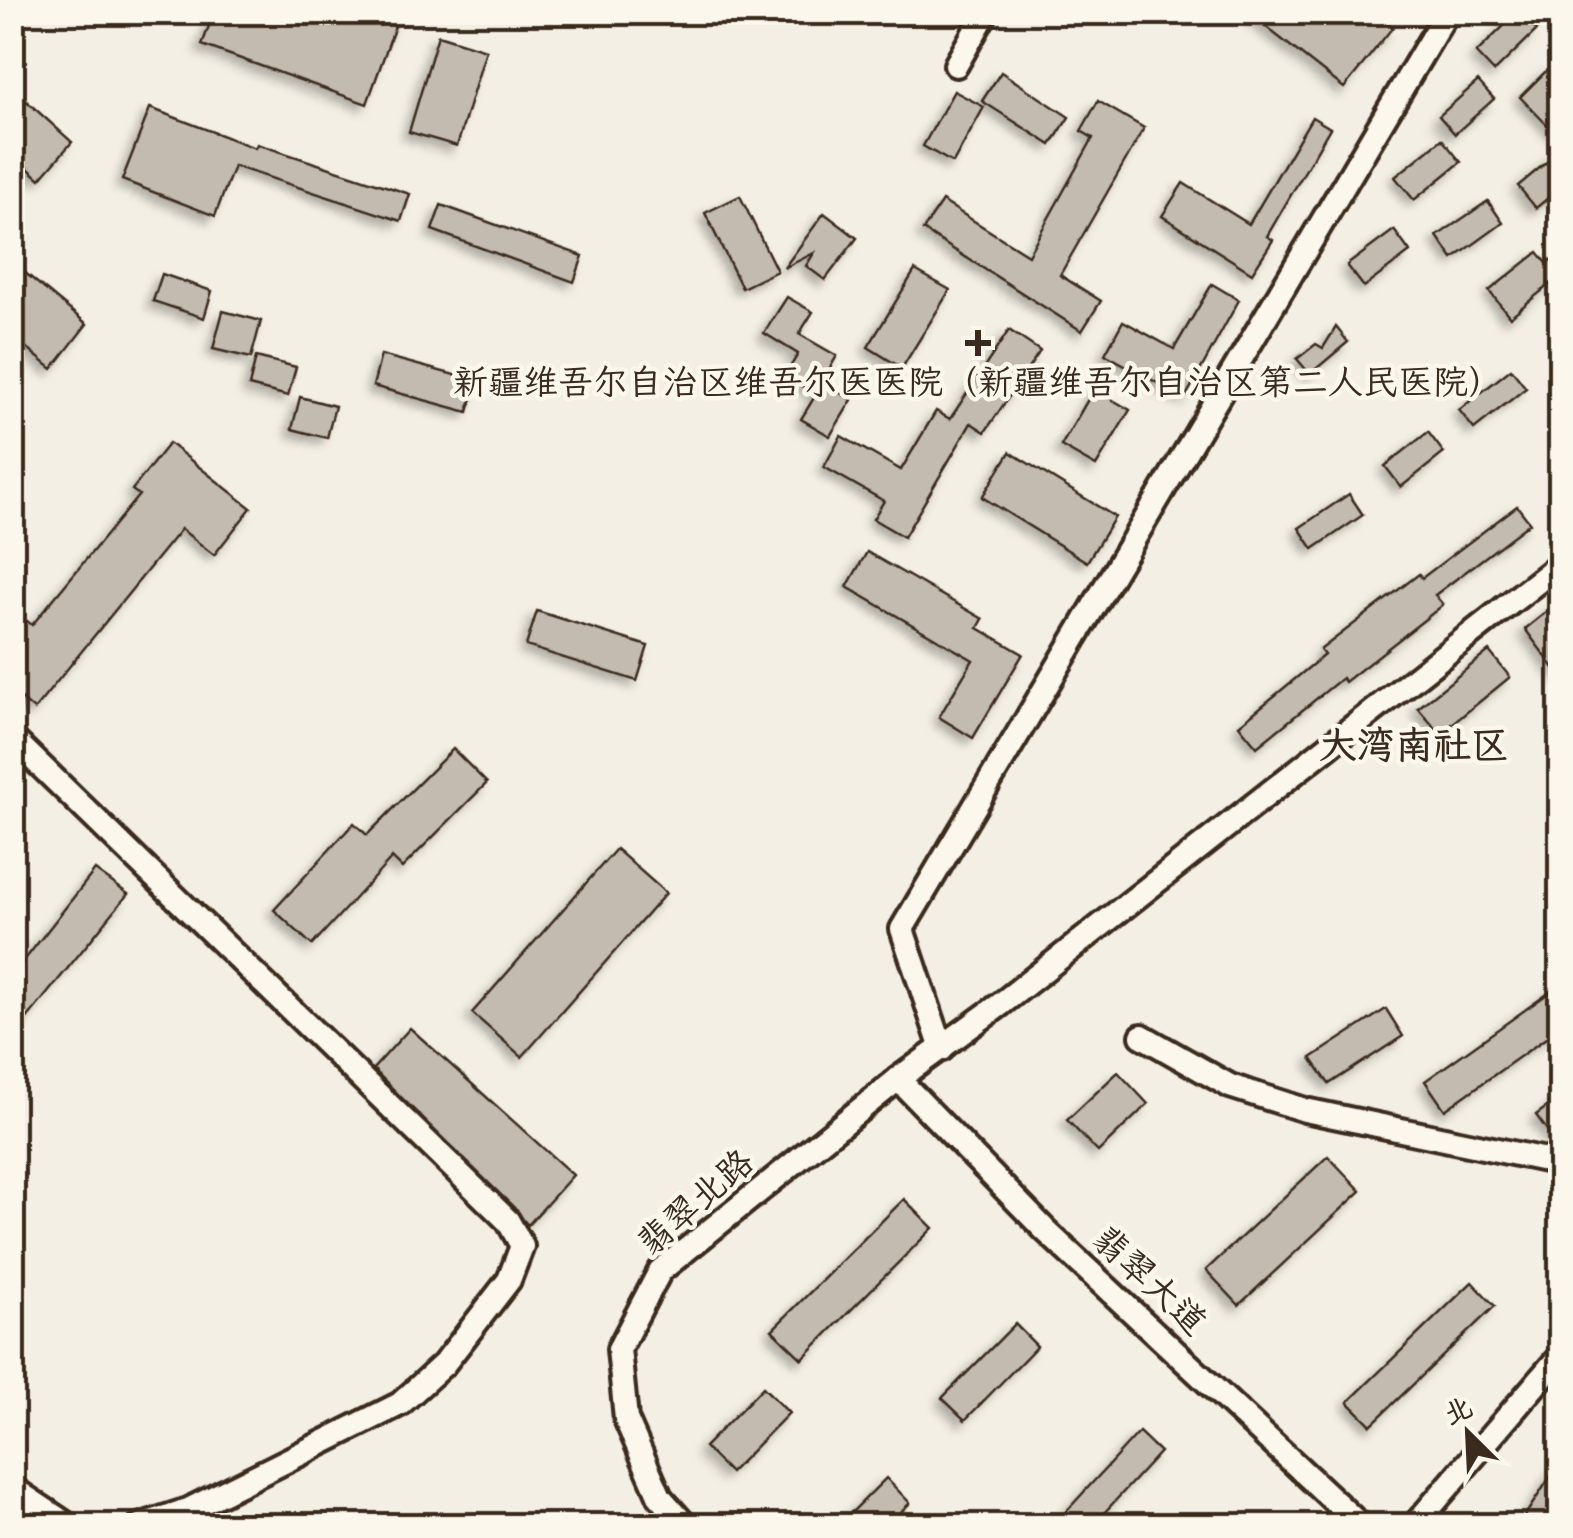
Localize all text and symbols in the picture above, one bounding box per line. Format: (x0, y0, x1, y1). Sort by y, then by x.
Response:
marker: 新疆维吾尔自治区维吾尔医医院（新疆维吾尔自治区第二人民医院） (965, 330, 991, 356)
place label: 新疆维吾尔自治区维吾尔医医院（新疆维吾尔自治区第二人民医院） (453, 361, 1503, 403)
district label: 大湾南社区 (1319, 722, 1509, 768)
street label: 翡翠北路 (628, 1140, 762, 1264)
street label: 翡翠大道 (1084, 1217, 1216, 1343)
north arrow (1418, 1383, 1518, 1483)
text: 北 (1438, 1389, 1478, 1431)

